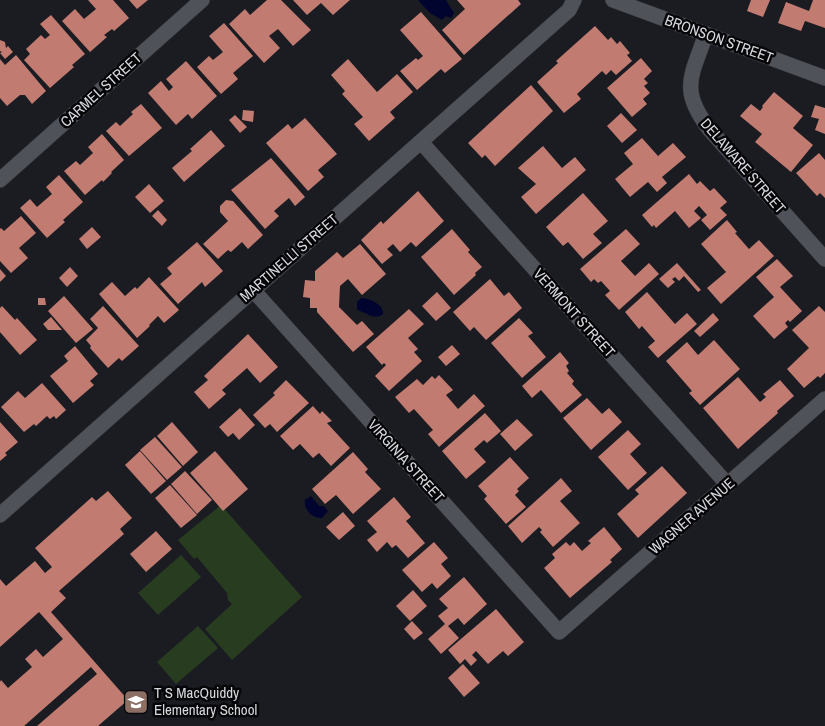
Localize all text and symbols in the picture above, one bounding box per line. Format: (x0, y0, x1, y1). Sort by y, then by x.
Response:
street label: BRONSON STREET (662, 9, 777, 68)
street label: CARMEL STREET (55, 47, 146, 132)
street label: DELAWARE STREET (696, 113, 791, 218)
street label: MARTINELLI STREET (235, 209, 343, 306)
street label: VERMONT STREET (529, 264, 620, 362)
street label: VIRGINIA STREET (363, 415, 450, 507)
street label: WAGNER AVENUE (644, 472, 739, 559)
place label: T S MacQuiddy Elementary School (154, 682, 257, 720)
school or university icon: T S MacQuiddy Elementary School (123, 689, 149, 715)

